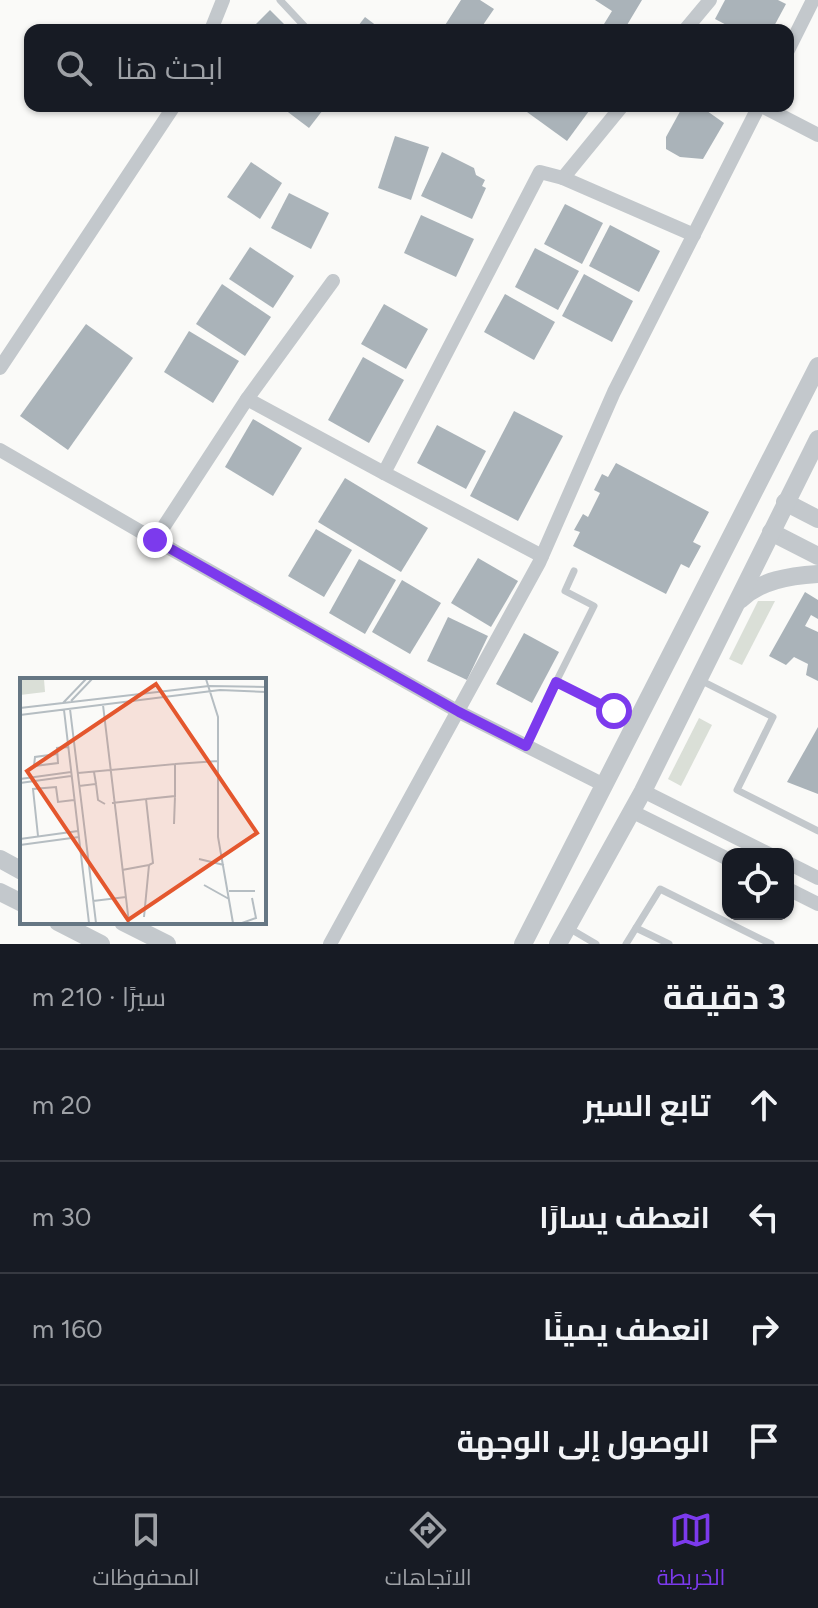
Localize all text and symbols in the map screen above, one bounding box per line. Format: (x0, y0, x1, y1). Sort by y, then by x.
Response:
search box (24, 24, 794, 112)
icon: search (52, 46, 96, 90)
text: ابحث هنا (116, 50, 224, 87)
route end (137, 522, 173, 558)
inset map (20, 678, 266, 924)
route start (596, 693, 632, 729)
map controls (722, 848, 794, 920)
button: locate (722, 848, 794, 920)
text: 3 دقيقة (663, 977, 786, 1018)
text: سيرًا · 210 m (32, 981, 166, 1013)
icon: ahead (742, 1083, 786, 1127)
text: تابع السير (584, 1087, 710, 1124)
text: 20 m (32, 1089, 92, 1121)
icon: left (742, 1195, 786, 1239)
text: انعطف يسارًا (539, 1199, 710, 1236)
text: 30 m (32, 1201, 91, 1233)
icon: right (742, 1307, 786, 1351)
text: انعطف يمينًا (543, 1311, 710, 1348)
text: 160 m (32, 1313, 103, 1345)
icon: arrive (742, 1419, 786, 1463)
text: الوصول إلى الوجهة (457, 1423, 710, 1460)
tab: المحفوظات (93, 1508, 200, 1598)
tab: الاتجاهات (385, 1508, 472, 1598)
tab: الخريطة (657, 1508, 725, 1598)

